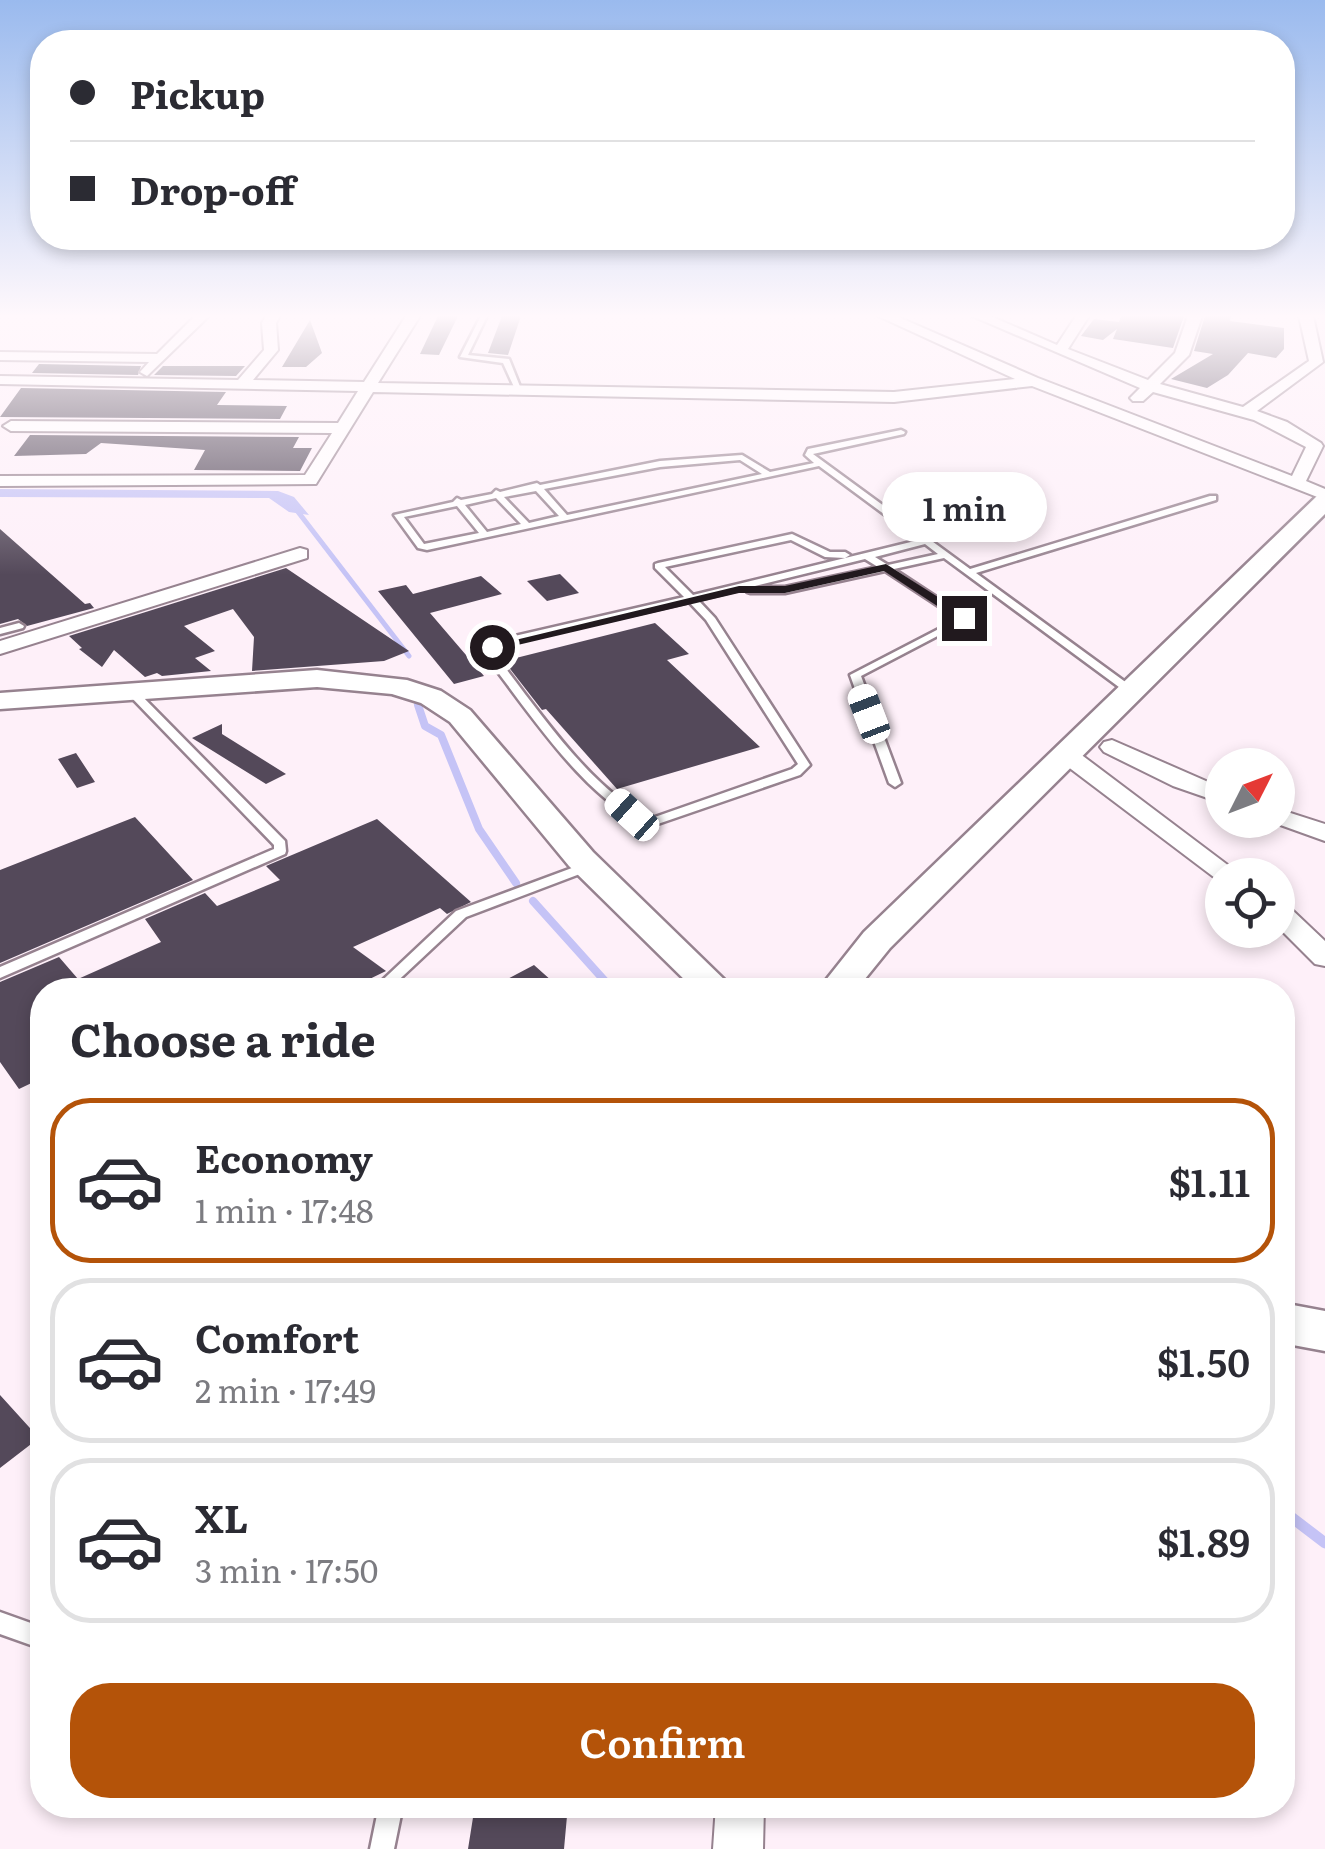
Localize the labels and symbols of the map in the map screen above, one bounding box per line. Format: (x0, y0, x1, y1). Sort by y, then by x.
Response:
callout: 1 min (882, 473, 1046, 543)
route end (942, 596, 987, 641)
route start (470, 625, 515, 670)
car (844, 681, 894, 747)
north arrow (1205, 748, 1295, 838)
car (600, 784, 664, 846)

